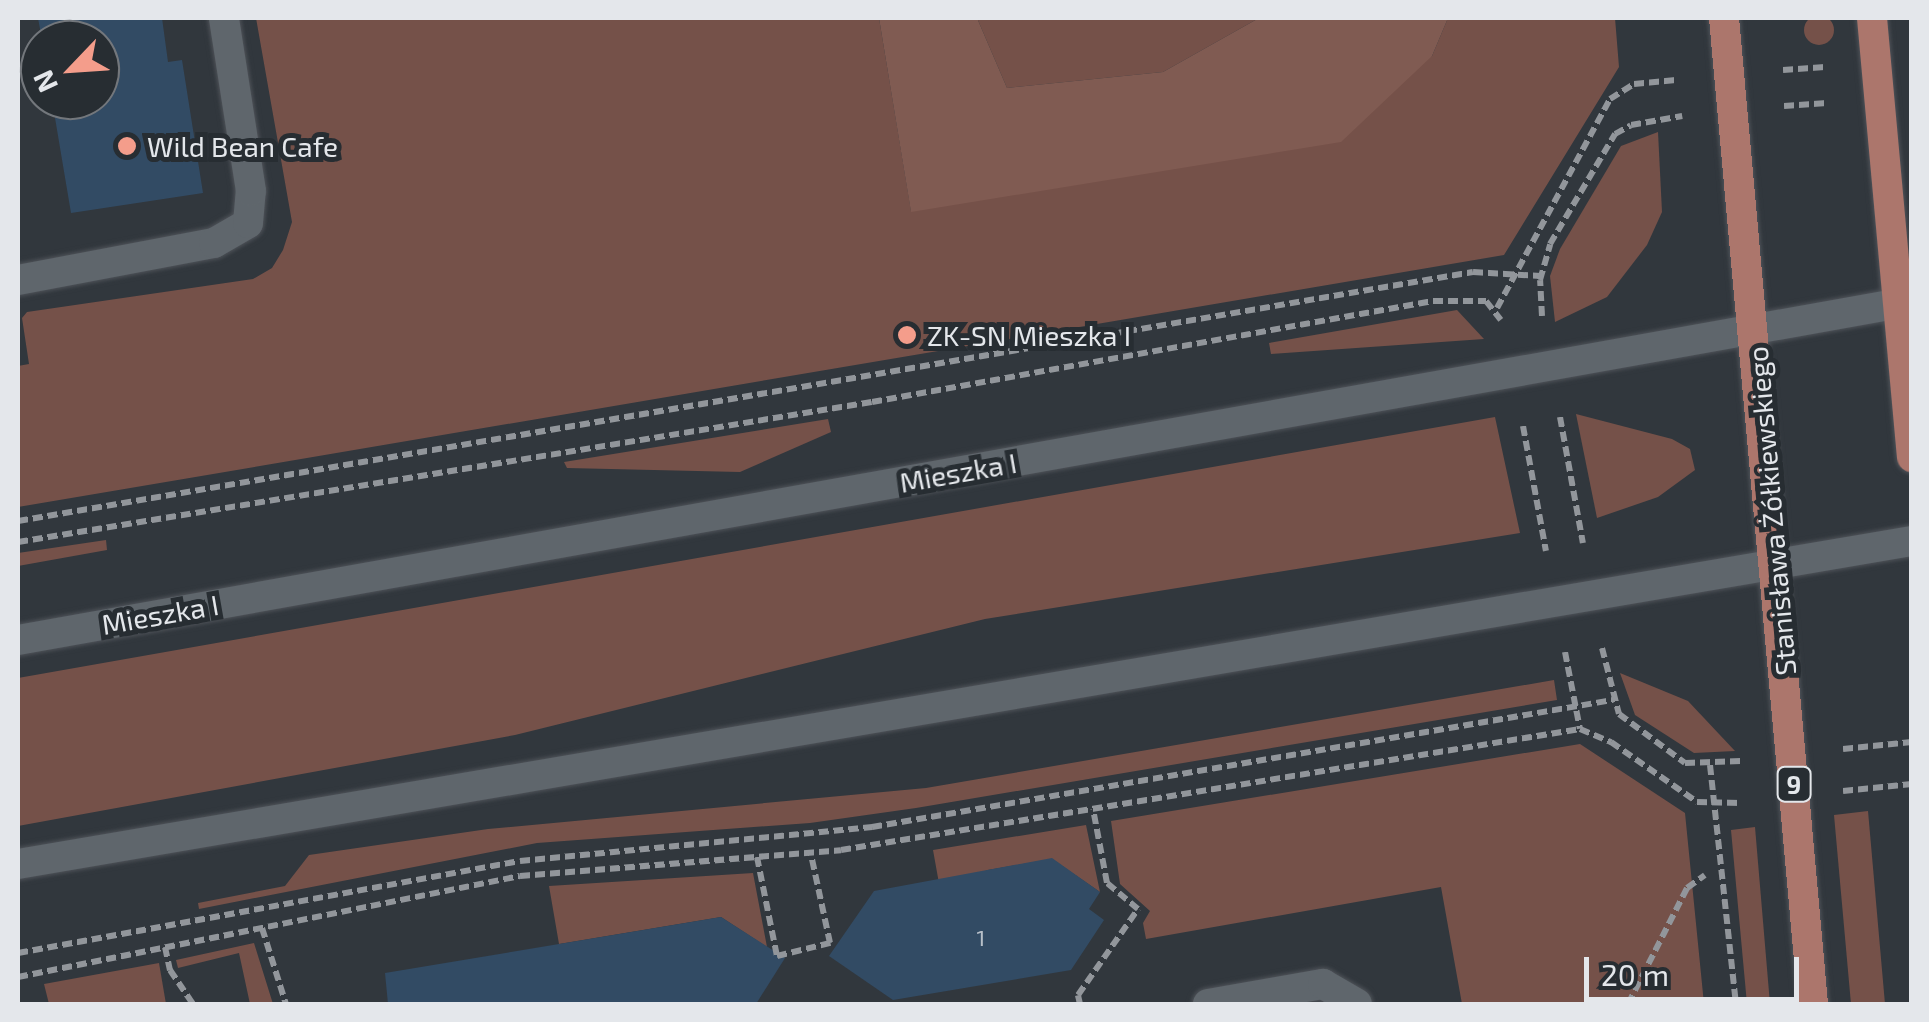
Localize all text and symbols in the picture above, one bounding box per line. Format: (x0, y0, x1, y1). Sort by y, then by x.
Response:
north arrow (20, 20, 120, 120)
text: N (25, 65, 64, 98)
place label: Wild Bean Cafe (147, 129, 338, 163)
marker: Wild Bean Cafe (116, 135, 138, 157)
place label: ZK-SN Mieszka I (927, 318, 1131, 352)
marker: ZK-SN Mieszka I (896, 324, 918, 346)
street label: Stanisława Żółkiewskiego (1740, 345, 1802, 677)
street label: Mieszka I (897, 445, 1019, 499)
street label: Mieszka I (99, 587, 221, 641)
road number: 9 (1776, 764, 1812, 804)
house number: 1 (977, 925, 985, 951)
scale bar (1589, 937, 1804, 999)
text: 20 m (1601, 956, 1669, 992)

